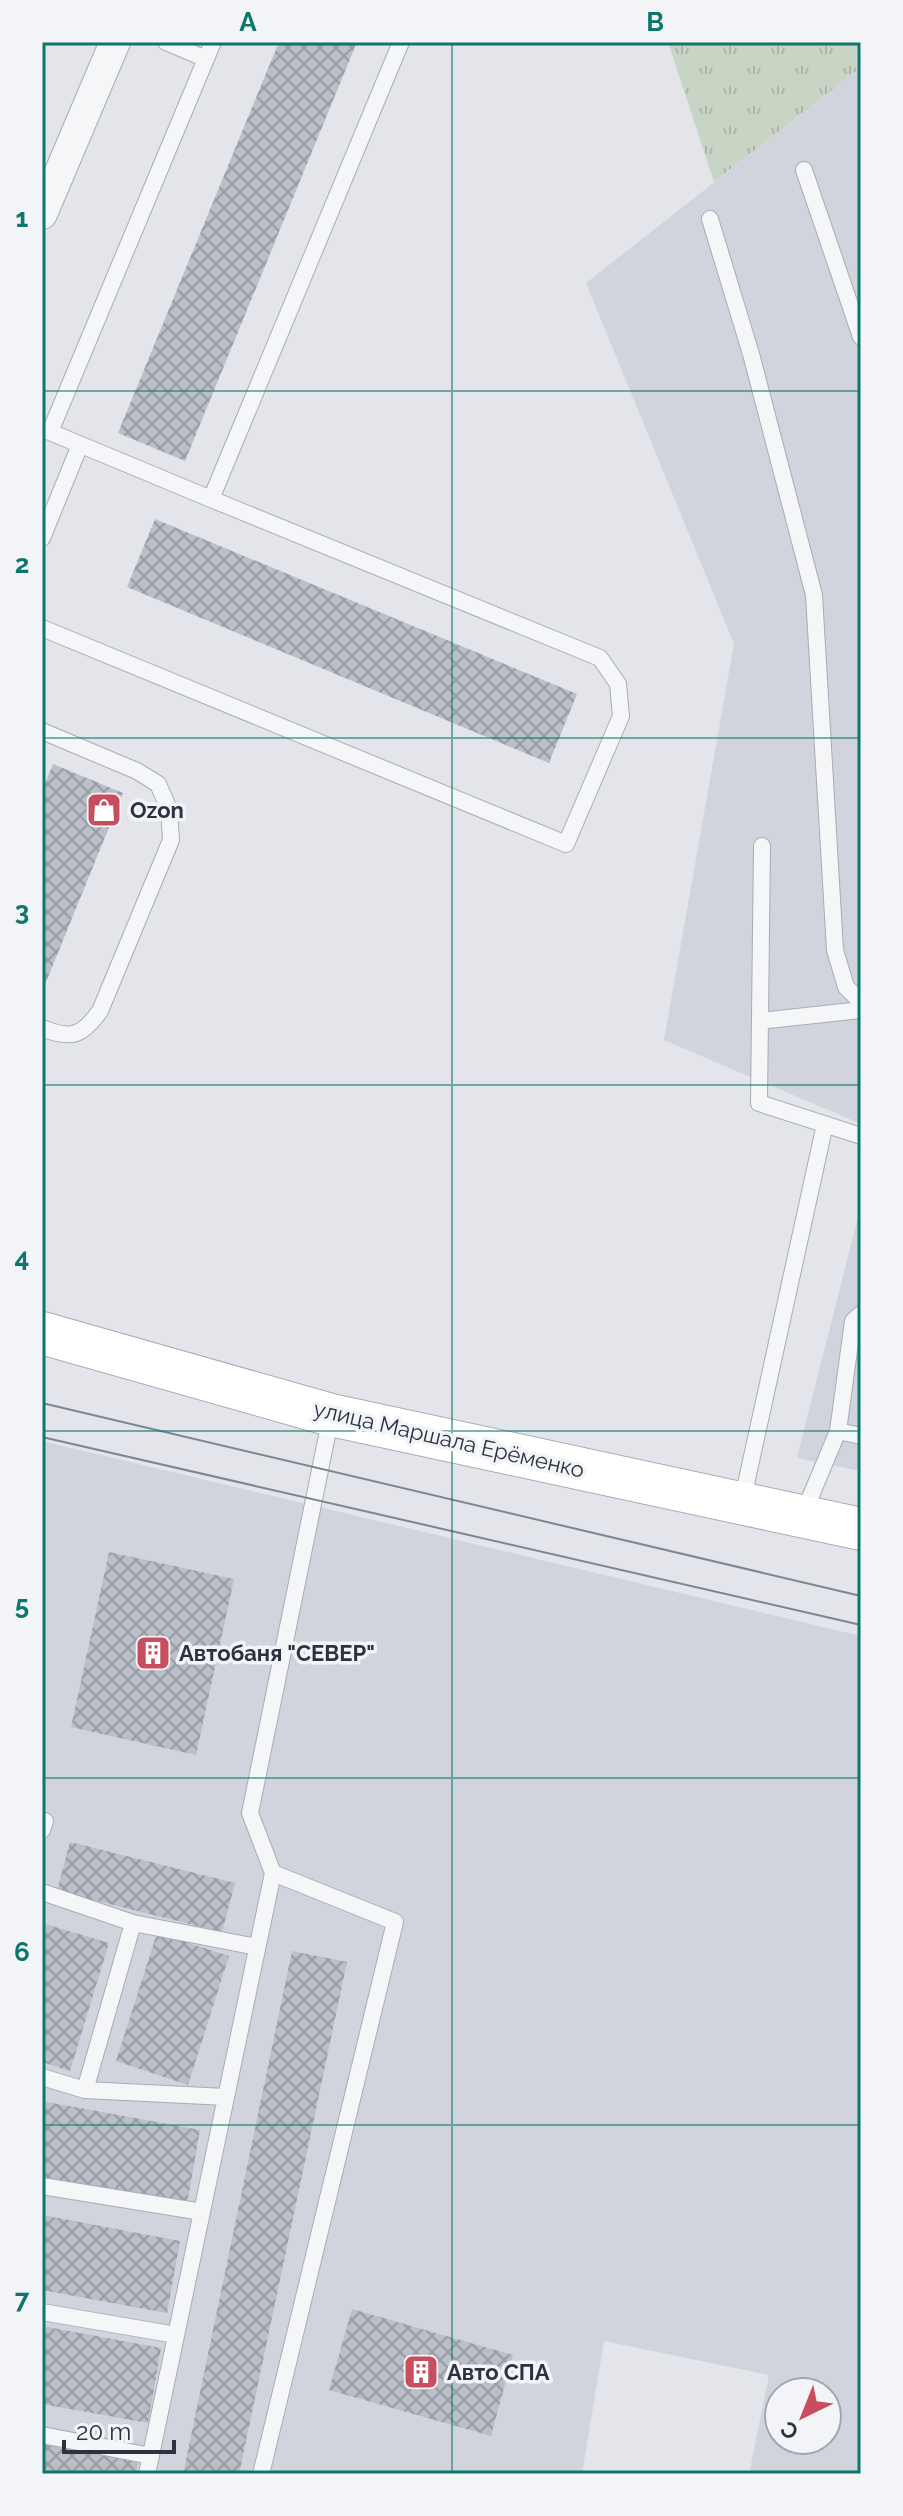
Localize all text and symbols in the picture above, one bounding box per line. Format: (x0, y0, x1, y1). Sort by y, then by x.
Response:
text: A (239, 7, 257, 37)
text: B (646, 7, 664, 37)
text: 1 (16, 203, 29, 233)
text: 2 (15, 549, 29, 579)
shop icon: Ozon (85, 791, 123, 829)
place label: Ozon (130, 797, 184, 823)
text: 3 (15, 896, 29, 926)
text: 4 (15, 1243, 29, 1273)
street label: улица Маршала Ерёменко (311, 1395, 587, 1483)
text: 5 (15, 1590, 29, 1620)
building icon: Автобаня "СЕВЕР" (134, 1634, 172, 1672)
place label: Автобаня "СЕВЕР" (179, 1640, 375, 1666)
text: 6 (14, 1937, 30, 1967)
text: 7 (15, 2284, 30, 2314)
building icon: Авто СПА (402, 2353, 440, 2391)
place label: Авто СПА (447, 2359, 550, 2385)
north arrow (763, 2376, 843, 2456)
scale bar (64, 2404, 174, 2454)
text: С (775, 2416, 804, 2445)
text: 20 m (76, 2417, 131, 2446)

